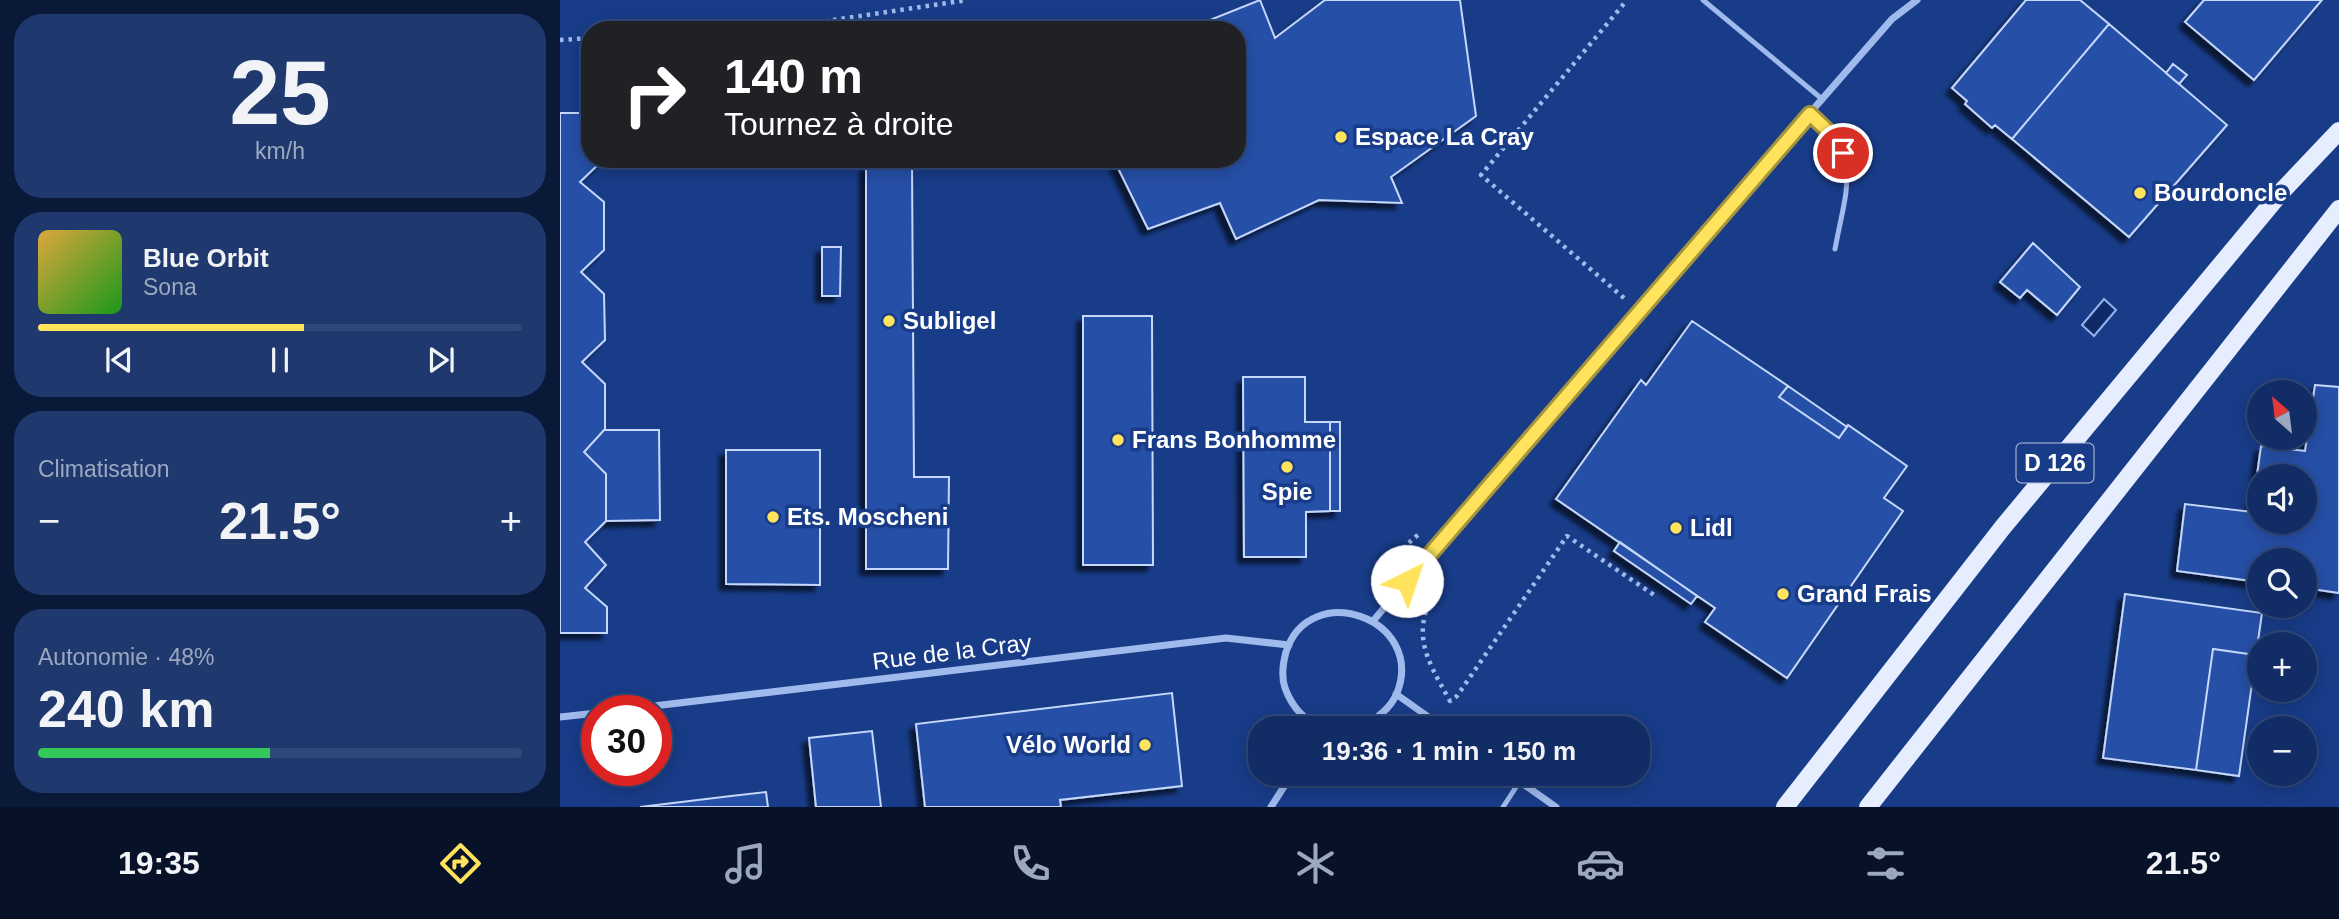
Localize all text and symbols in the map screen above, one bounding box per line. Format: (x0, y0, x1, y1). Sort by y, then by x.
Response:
text: 25 (229, 42, 331, 143)
icon: right (609, 49, 700, 140)
text: 140 m (724, 49, 863, 103)
text: Tournez à droite (724, 106, 953, 142)
place label: Espace La Cray (1355, 123, 1534, 150)
pin (1813, 123, 1873, 183)
marker: Espace La Cray (1333, 129, 1349, 145)
icon: arrive (1824, 134, 1862, 172)
text: km/h (255, 138, 305, 164)
place label: Bourdoncle (2154, 179, 2287, 206)
marker: Bourdoncle (2132, 185, 2148, 201)
text: Blue Orbit (143, 243, 269, 273)
text: Sona (143, 274, 197, 300)
place label: Subligel (903, 307, 996, 334)
marker: Subligel (881, 313, 897, 329)
icon: previous (100, 341, 138, 379)
icon: pause (261, 341, 299, 379)
icon: next (422, 341, 460, 379)
north arrow (2247, 380, 2317, 450)
map controls (2247, 380, 2317, 786)
place label: Frans Bonhomme (1132, 426, 1336, 453)
marker: Frans Bonhomme (1110, 432, 1126, 448)
road number: D 126 (2016, 444, 2094, 482)
text: Climatisation (38, 456, 170, 482)
marker: Spie (1279, 459, 1295, 475)
button: sound (2247, 464, 2317, 534)
place label: Spie (1262, 478, 1312, 505)
text: 21.5° (219, 492, 341, 550)
text: − (38, 500, 60, 542)
text: + (500, 500, 522, 542)
place label: Ets. Moscheni (787, 503, 948, 530)
marker: Ets. Moscheni (765, 509, 781, 525)
place label: Lidl (1690, 514, 1733, 541)
marker: Lidl (1668, 520, 1684, 536)
position arrow (1370, 544, 1444, 618)
button: search (2247, 548, 2317, 618)
place label: Grand Frais (1797, 580, 1932, 607)
marker: Grand Frais (1775, 586, 1791, 602)
street label: Rue de la Cray (871, 628, 1033, 675)
button: + (2247, 632, 2317, 702)
text: Autonomie · 48% (38, 644, 214, 670)
text: 240 km (38, 680, 214, 738)
speed limit sign: 30 (581, 695, 672, 786)
button: − (2247, 716, 2317, 786)
place label: Vélo World (1006, 731, 1131, 758)
text: 19:36 · 1 min · 150 m (1322, 736, 1576, 766)
marker: Vélo World (1137, 737, 1153, 753)
icon: directions (436, 839, 485, 888)
icon: music (721, 839, 770, 888)
icon: phone (1006, 839, 1055, 888)
icon: climate (1291, 839, 1340, 888)
icon: car (1576, 839, 1625, 888)
icon: filters (1861, 839, 1910, 888)
text: 19:35 (118, 845, 200, 881)
text: 21.5° (2146, 845, 2221, 881)

